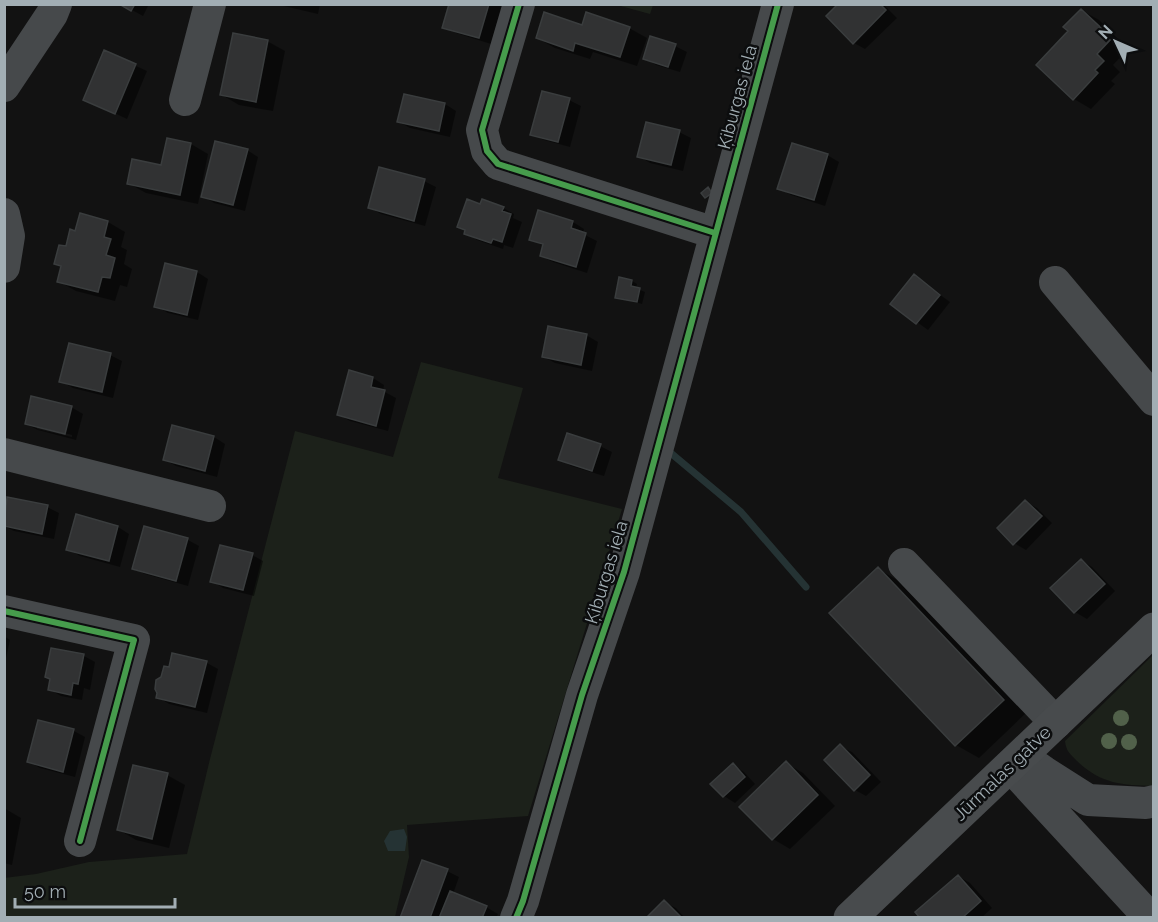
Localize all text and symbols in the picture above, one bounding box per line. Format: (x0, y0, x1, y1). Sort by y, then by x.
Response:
north arrow (1086, 12, 1146, 72)
text: N (1094, 21, 1117, 43)
street label: Ķiburgas iela (713, 43, 761, 151)
street label: Ķiburgas iela (580, 518, 632, 626)
street label: Jūrmalas gatve (949, 721, 1055, 825)
scale bar (15, 871, 176, 909)
text: 50 m (24, 881, 66, 902)

